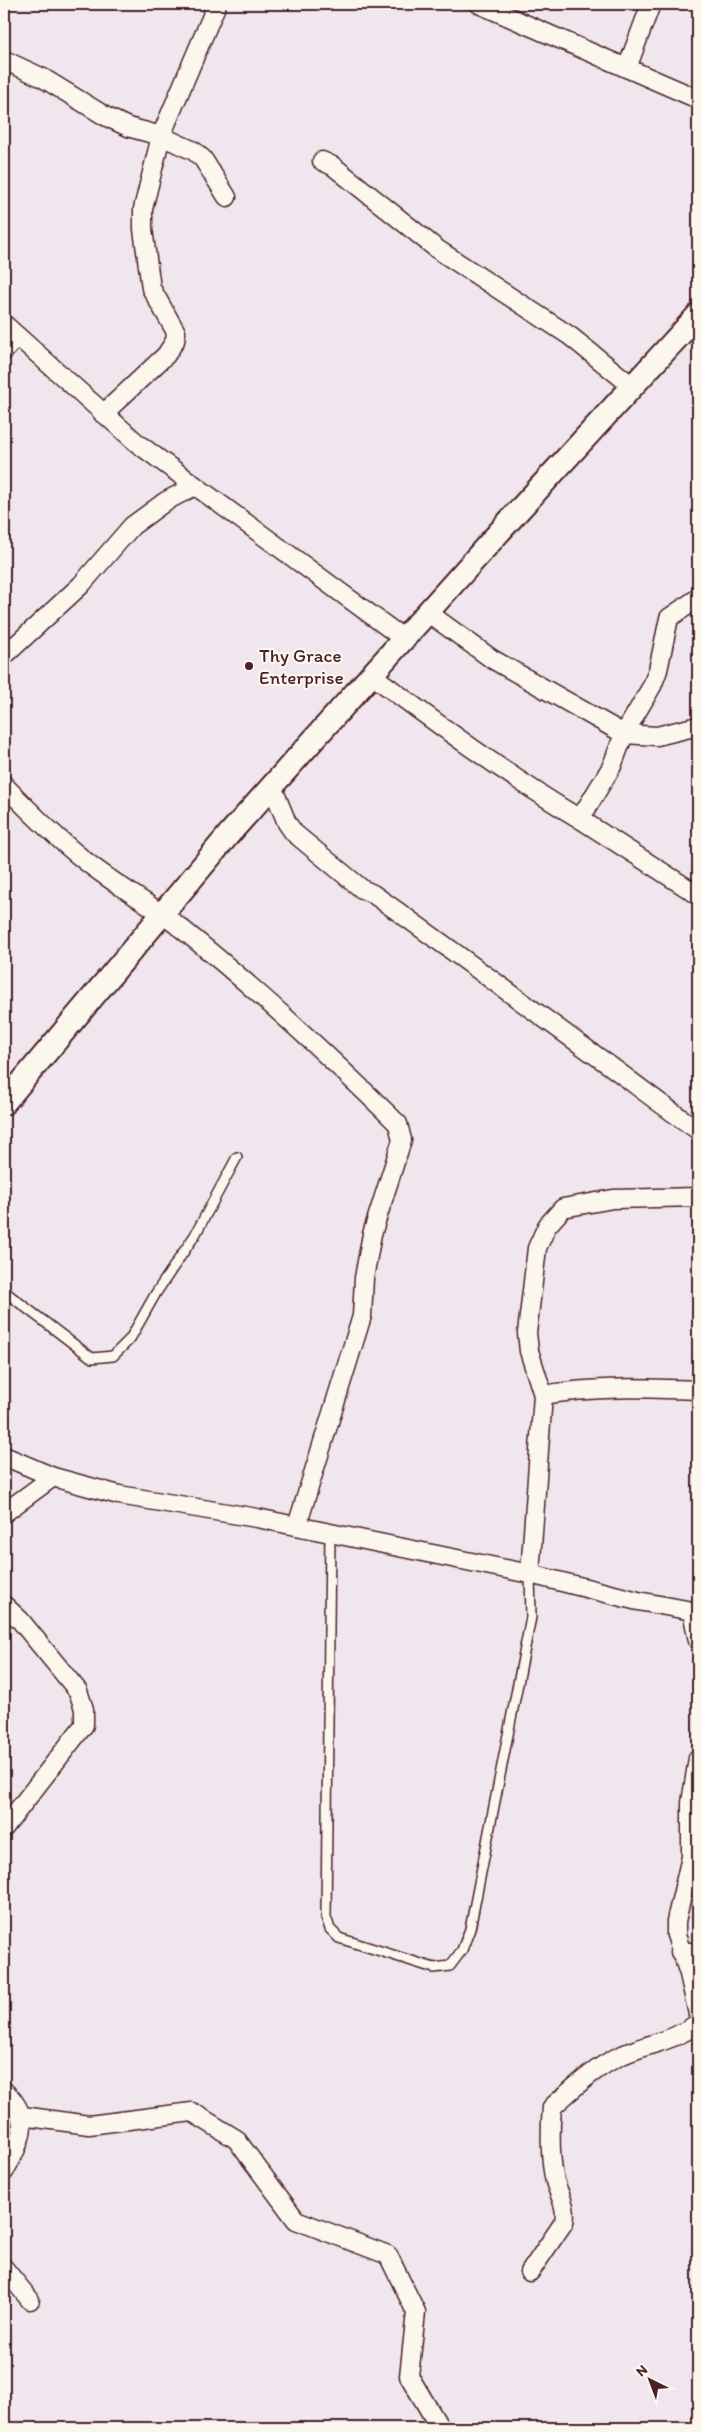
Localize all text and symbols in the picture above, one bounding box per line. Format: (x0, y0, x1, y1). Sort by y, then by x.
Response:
place label: Thy Grace Enterprise (259, 644, 344, 689)
marker: Thy Grace Enterprise (243, 660, 255, 672)
north arrow (624, 2354, 674, 2404)
text: N (632, 2361, 651, 2380)

